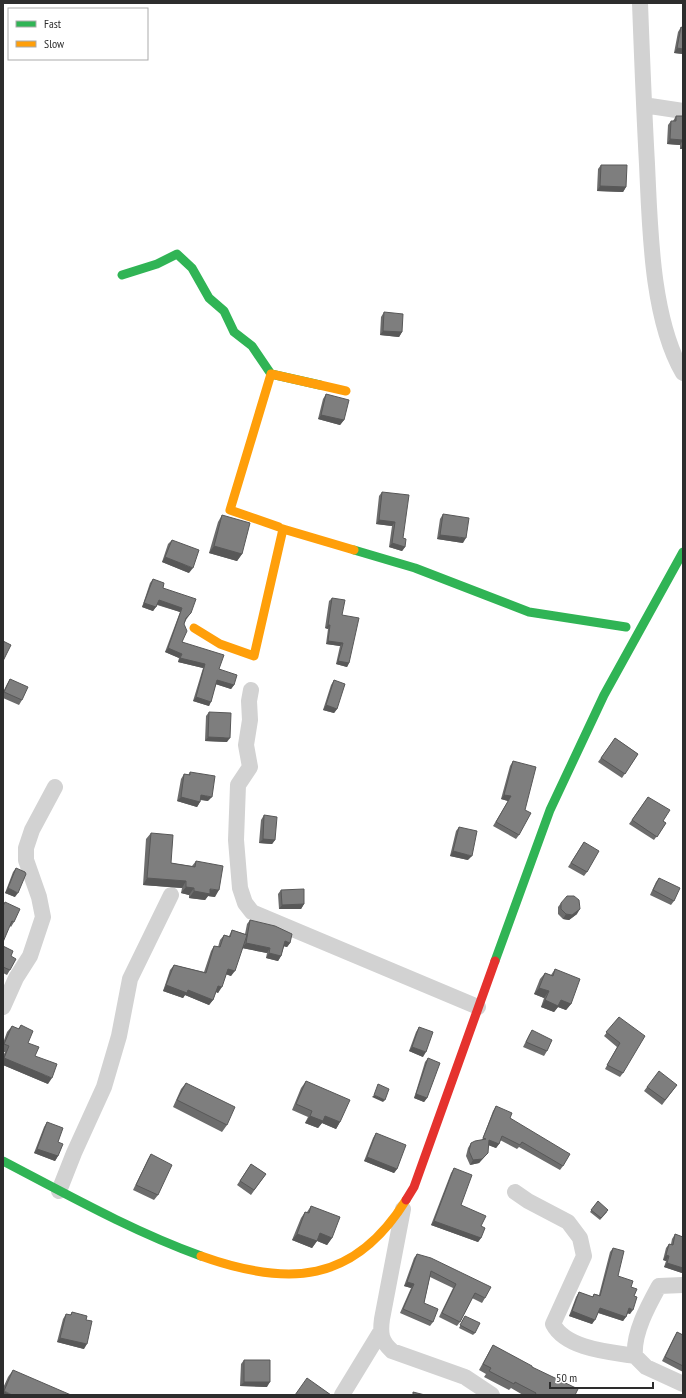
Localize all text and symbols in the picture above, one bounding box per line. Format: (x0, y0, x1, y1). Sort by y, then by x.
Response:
legend (8, 8, 148, 60)
text: Fast (44, 16, 62, 31)
text: Slow (44, 36, 65, 51)
scale bar (550, 1364, 653, 1390)
text: 50 m (556, 1370, 577, 1385)

